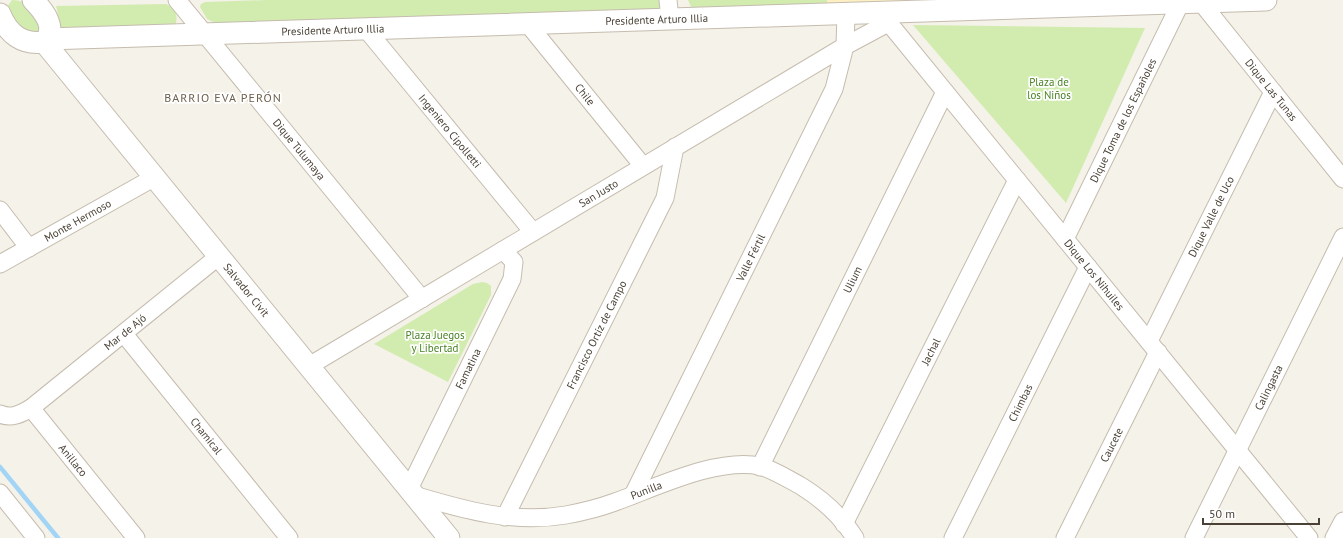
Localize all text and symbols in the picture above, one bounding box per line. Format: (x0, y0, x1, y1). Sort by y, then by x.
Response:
street label: Presidente Arturo Illia (605, 11, 708, 28)
street label: Presidente Arturo Illia (281, 21, 384, 38)
street label: Dique Toma de los Españoles (1087, 56, 1160, 185)
street label: Dique Las Tunas (1242, 56, 1301, 124)
park label: Plaza de los Niños (1027, 75, 1071, 102)
street label: Chile (572, 81, 598, 109)
district label: BARRIO EVA PERÓN (164, 90, 282, 105)
street label: Ingeniero Cipolletti (415, 91, 484, 171)
street label: Dique Tulumaya (270, 116, 329, 183)
street label: Dique Valle de Uco (1185, 174, 1237, 259)
street label: San Justo (576, 176, 621, 210)
street label: Monte Hermoso (42, 196, 114, 245)
street label: Valle Fértil (732, 231, 769, 285)
street label: Dique Los Nihuiles (1061, 236, 1128, 313)
street label: Salvador Civit (220, 260, 273, 320)
street label: Ulium (840, 264, 865, 295)
street label: Francisco Ortíz de Campo (563, 278, 630, 391)
street label: Mar de Ajó (101, 311, 149, 353)
park label: Plaza Juegos y Libertad (405, 328, 465, 355)
street label: Jachal (918, 335, 944, 368)
street label: Famatina (452, 346, 484, 391)
street label: Calingasta (1251, 362, 1286, 413)
street label: Chimbas (1005, 381, 1036, 424)
street label: Chamical (187, 415, 226, 458)
street label: Caucete (1097, 425, 1126, 465)
street label: Anillaco (56, 441, 91, 479)
street label: Punilla (628, 478, 664, 503)
scale bar (1203, 500, 1319, 526)
text: 50 m (1209, 506, 1235, 521)

